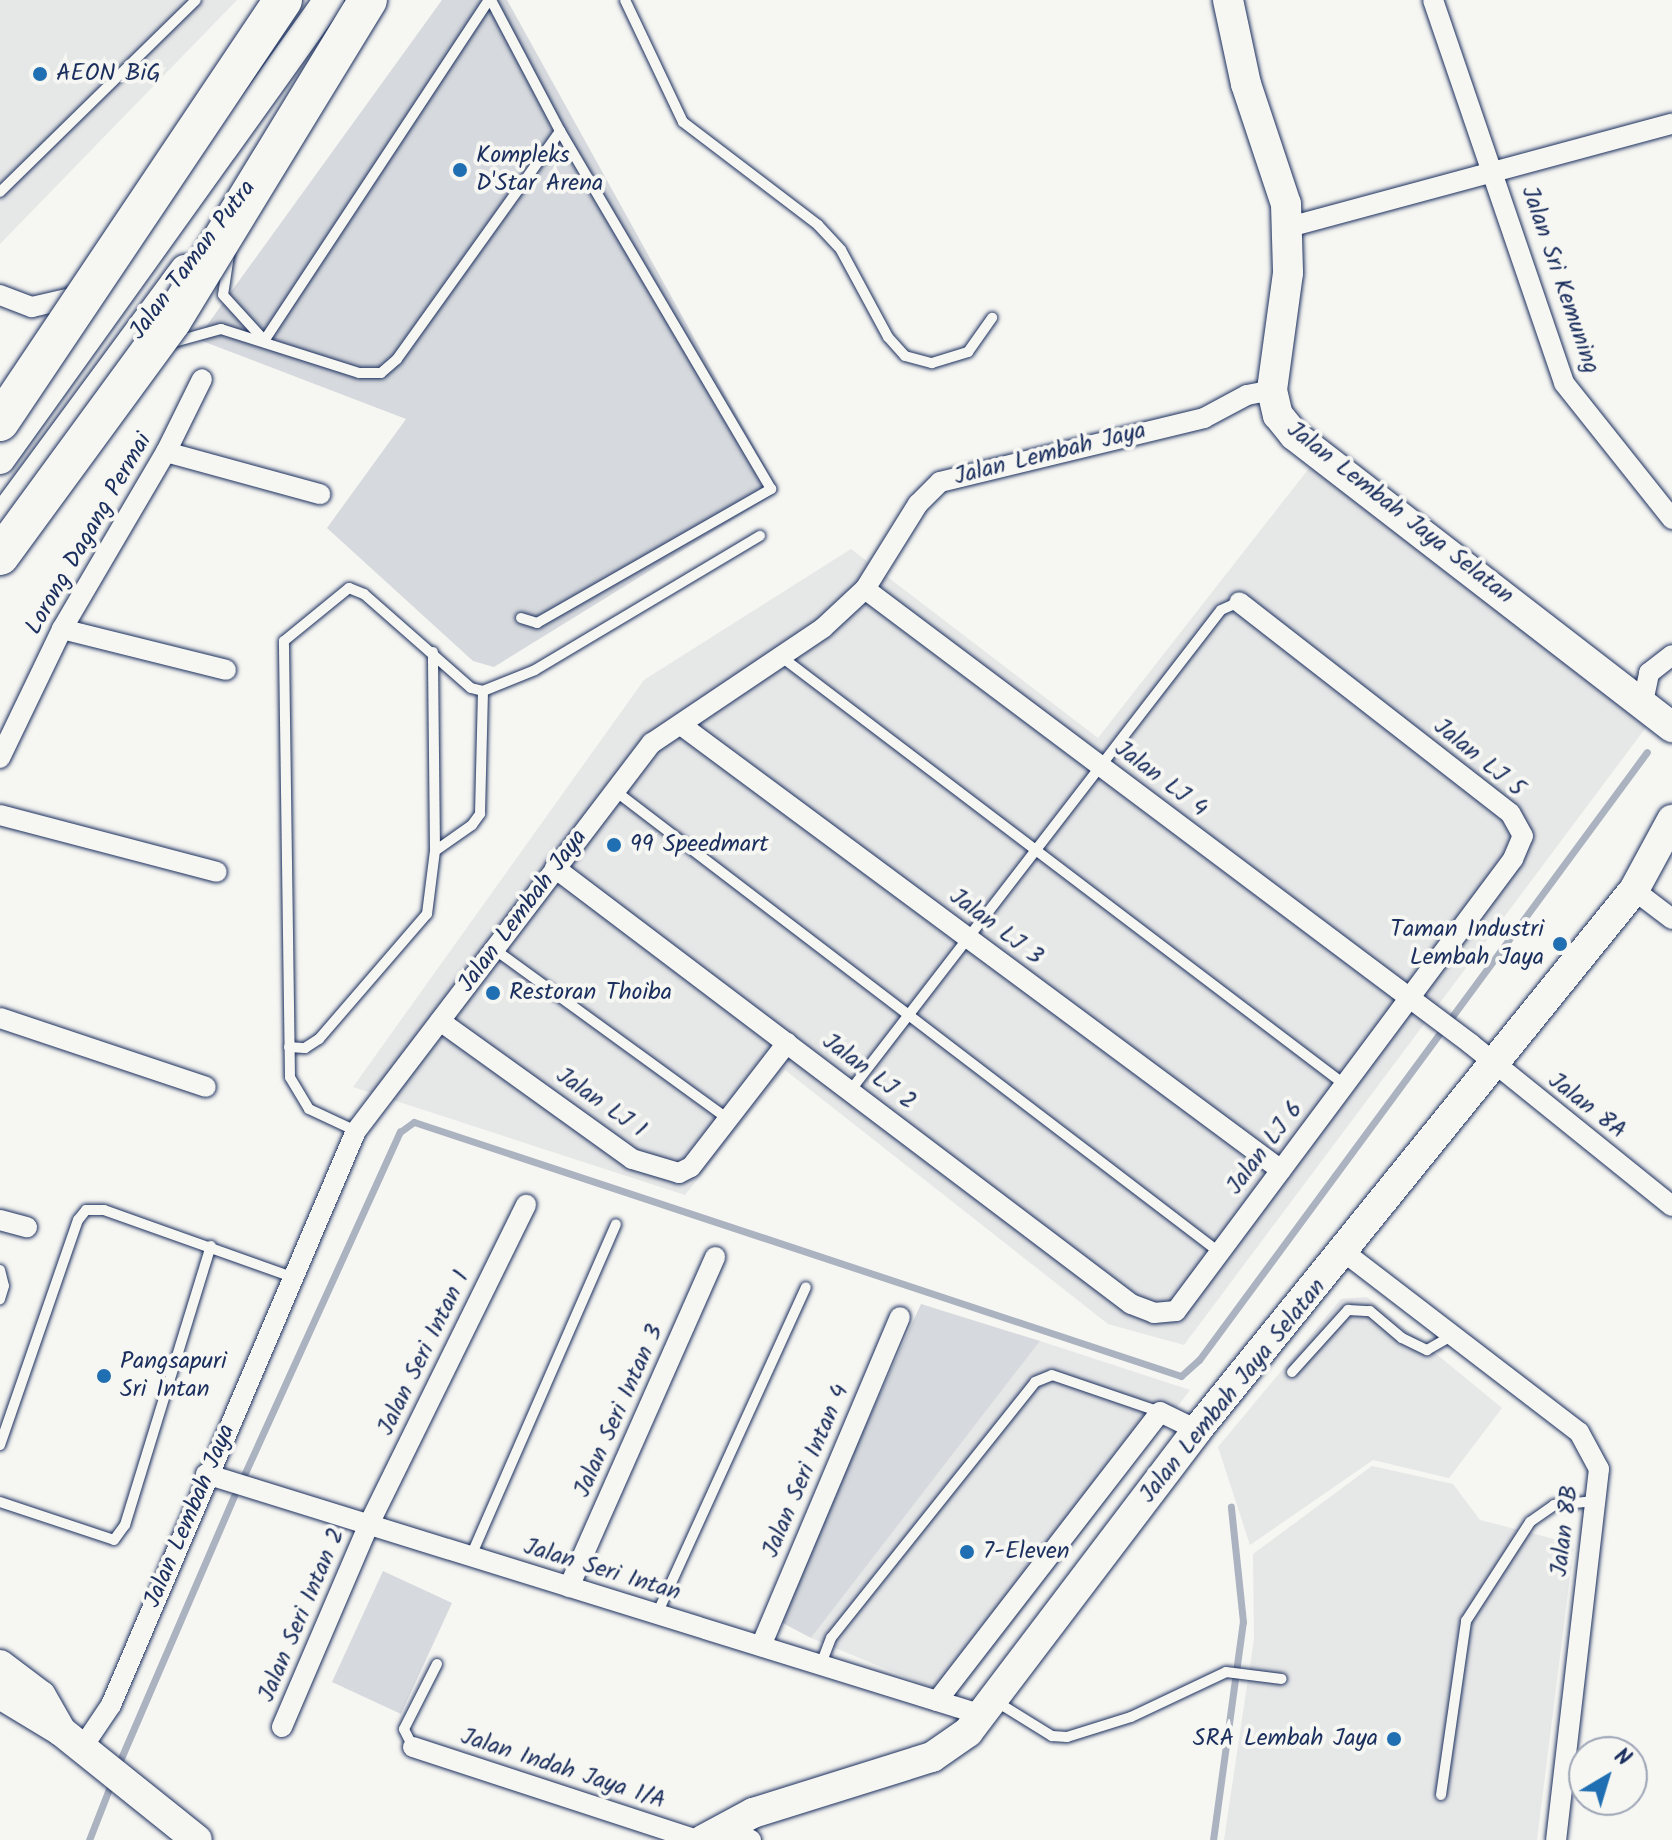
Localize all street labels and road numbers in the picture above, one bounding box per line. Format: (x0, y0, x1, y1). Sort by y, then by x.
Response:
street label: Jalan Taman Putra (124, 175, 262, 345)
street label: Jalan Sri Kemuning (1514, 182, 1606, 378)
street label: Jalan Lembah Jaya Selatan (1281, 415, 1519, 611)
street label: Jalan Lembah Jaya (951, 416, 1149, 492)
street label: Lorong Dagang Permai (20, 428, 158, 640)
street label: Jalan LJ 5 (1428, 713, 1530, 803)
street label: Jalan LJ 4 (1109, 735, 1213, 823)
street label: Jalan Lembah Jaya (452, 824, 594, 998)
street label: Jalan LJ 3 (944, 882, 1048, 972)
street label: Jalan LJ 2 (816, 1027, 922, 1117)
street label: Jalan LJ 1 (550, 1062, 652, 1144)
street label: Jalan 8A (1542, 1067, 1632, 1145)
street label: Jalan LJ 6 (1221, 1096, 1309, 1200)
street label: Jalan Seri Intan 1 (372, 1266, 476, 1440)
street label: Jalan Lembah Jaya Selatan (1134, 1273, 1332, 1509)
street label: Jalan Seri Intan 3 (568, 1320, 670, 1502)
street label: Jalan Seri Intan 4 (757, 1380, 855, 1562)
street label: Jalan Lembah Jaya (138, 1420, 242, 1612)
street label: Jalan 8B (1545, 1484, 1585, 1578)
street label: Jalan Seri Intan 2 (252, 1524, 352, 1706)
street label: Jalan Seri Intan (520, 1532, 684, 1608)
street label: Jalan Indah Jaya 1/A (457, 1722, 669, 1816)

